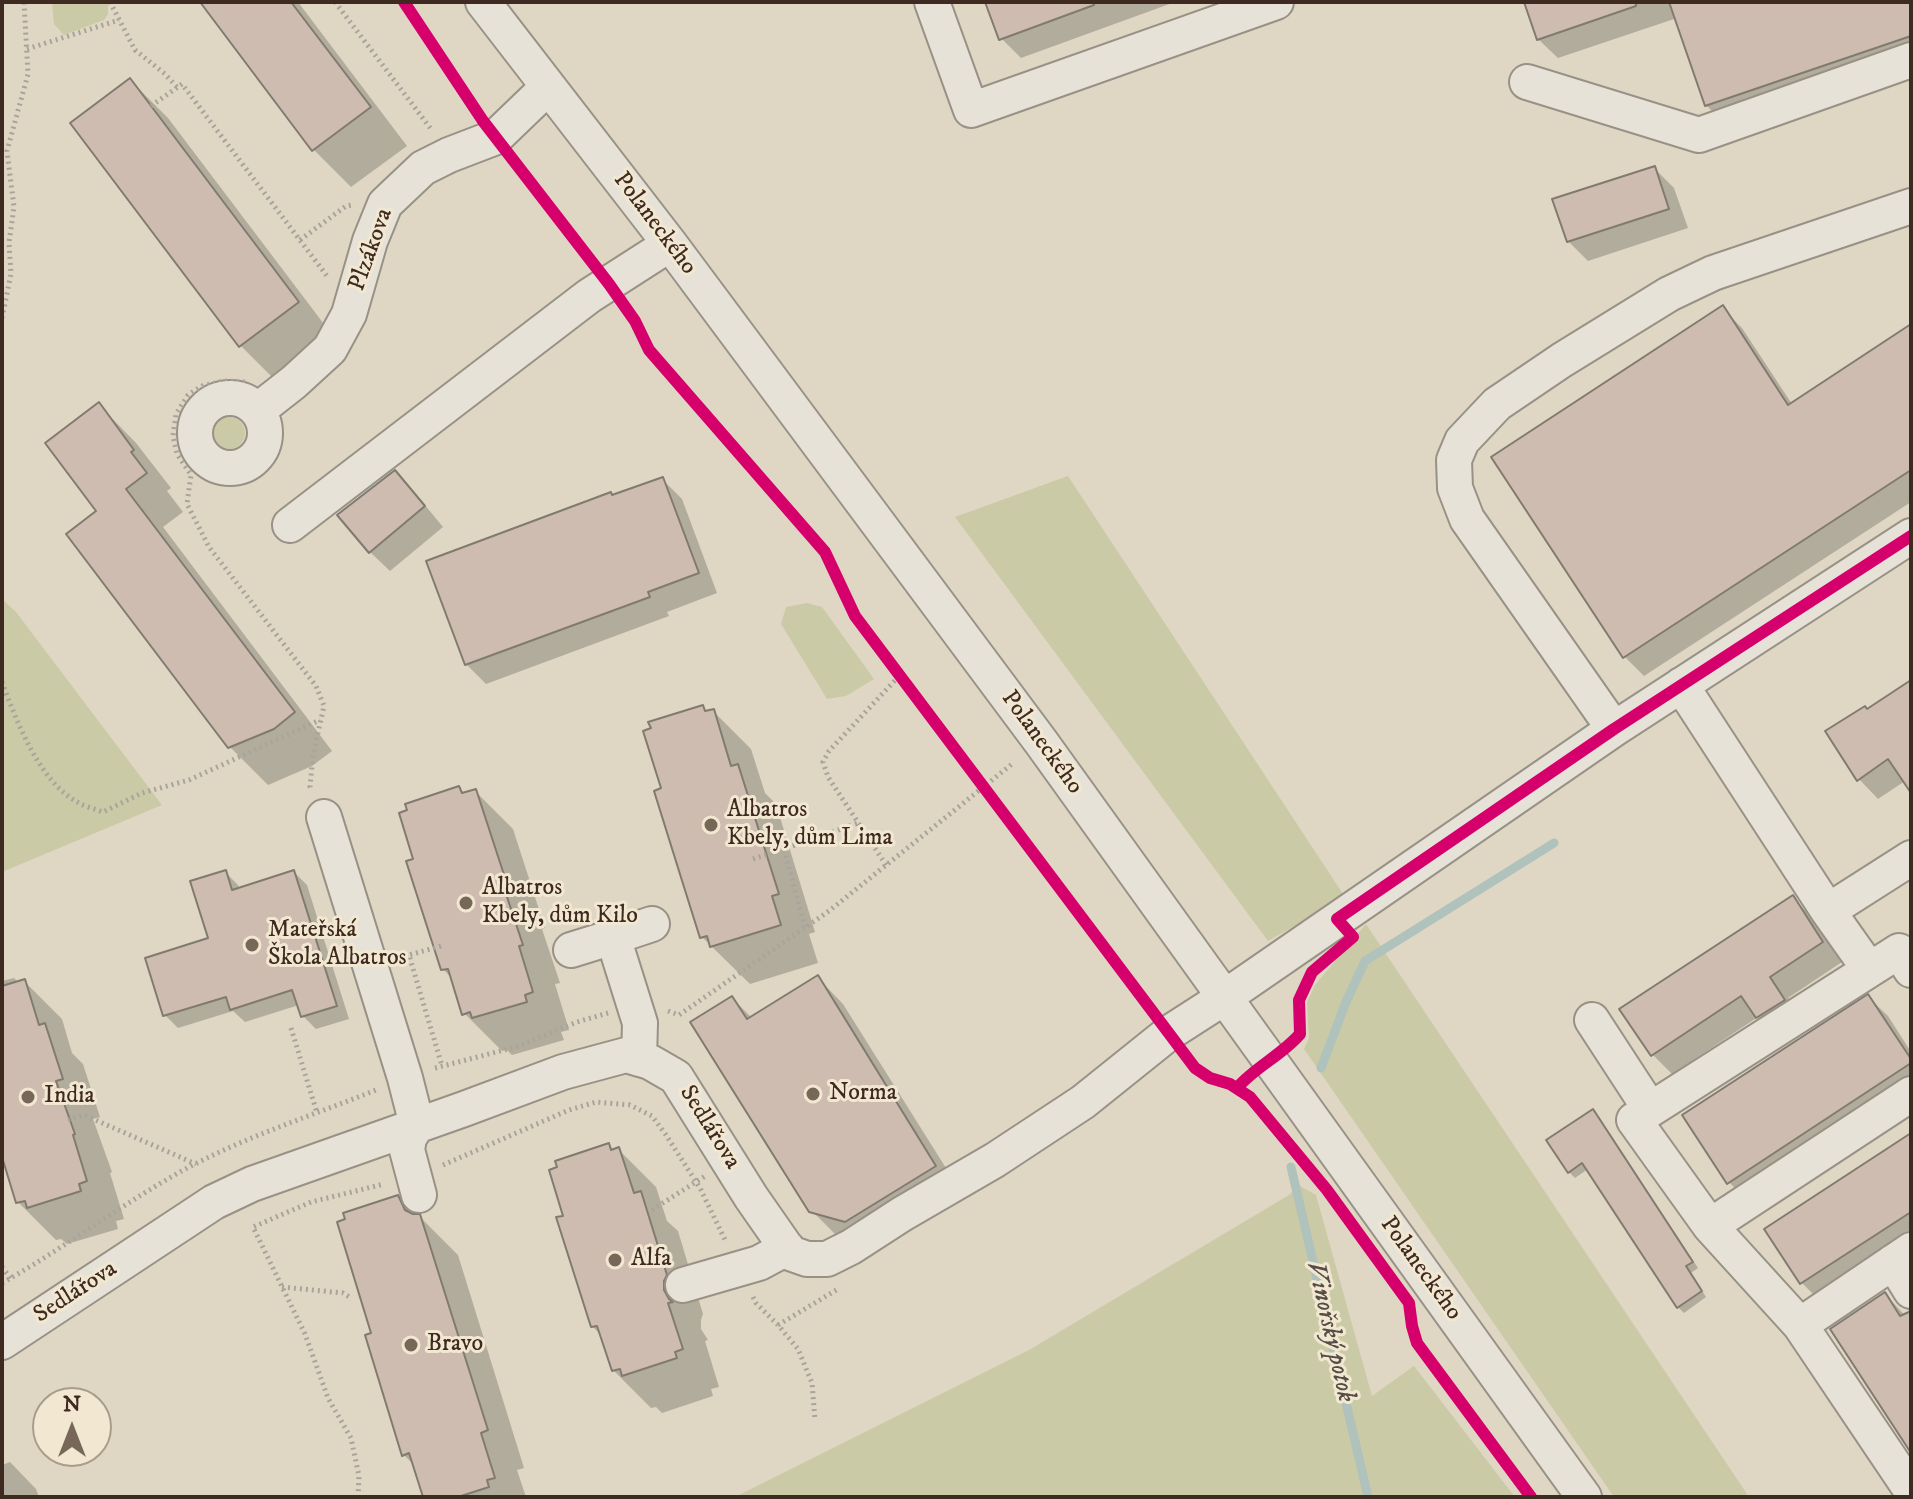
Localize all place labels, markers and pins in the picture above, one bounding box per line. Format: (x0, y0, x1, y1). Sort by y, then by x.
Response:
place label: Albatros Kbely, dům Lima (727, 797, 893, 853)
marker: Albatros Kbely, dům Lima (702, 816, 720, 834)
place label: Albatros Kbely, dům Kilo (482, 875, 638, 931)
marker: Albatros Kbely, dům Kilo (457, 894, 475, 912)
place label: Mateřská Škola Albatros (268, 917, 407, 973)
marker: Mateřská Škola Albatros (243, 936, 261, 954)
place label: Norma (829, 1080, 897, 1108)
place label: India (44, 1083, 95, 1111)
marker: Norma (804, 1085, 822, 1103)
marker: India (19, 1088, 37, 1106)
place label: Alfa (631, 1246, 671, 1274)
marker: Alfa (606, 1251, 624, 1269)
place label: Bravo (427, 1331, 483, 1359)
marker: Bravo (402, 1336, 420, 1354)

